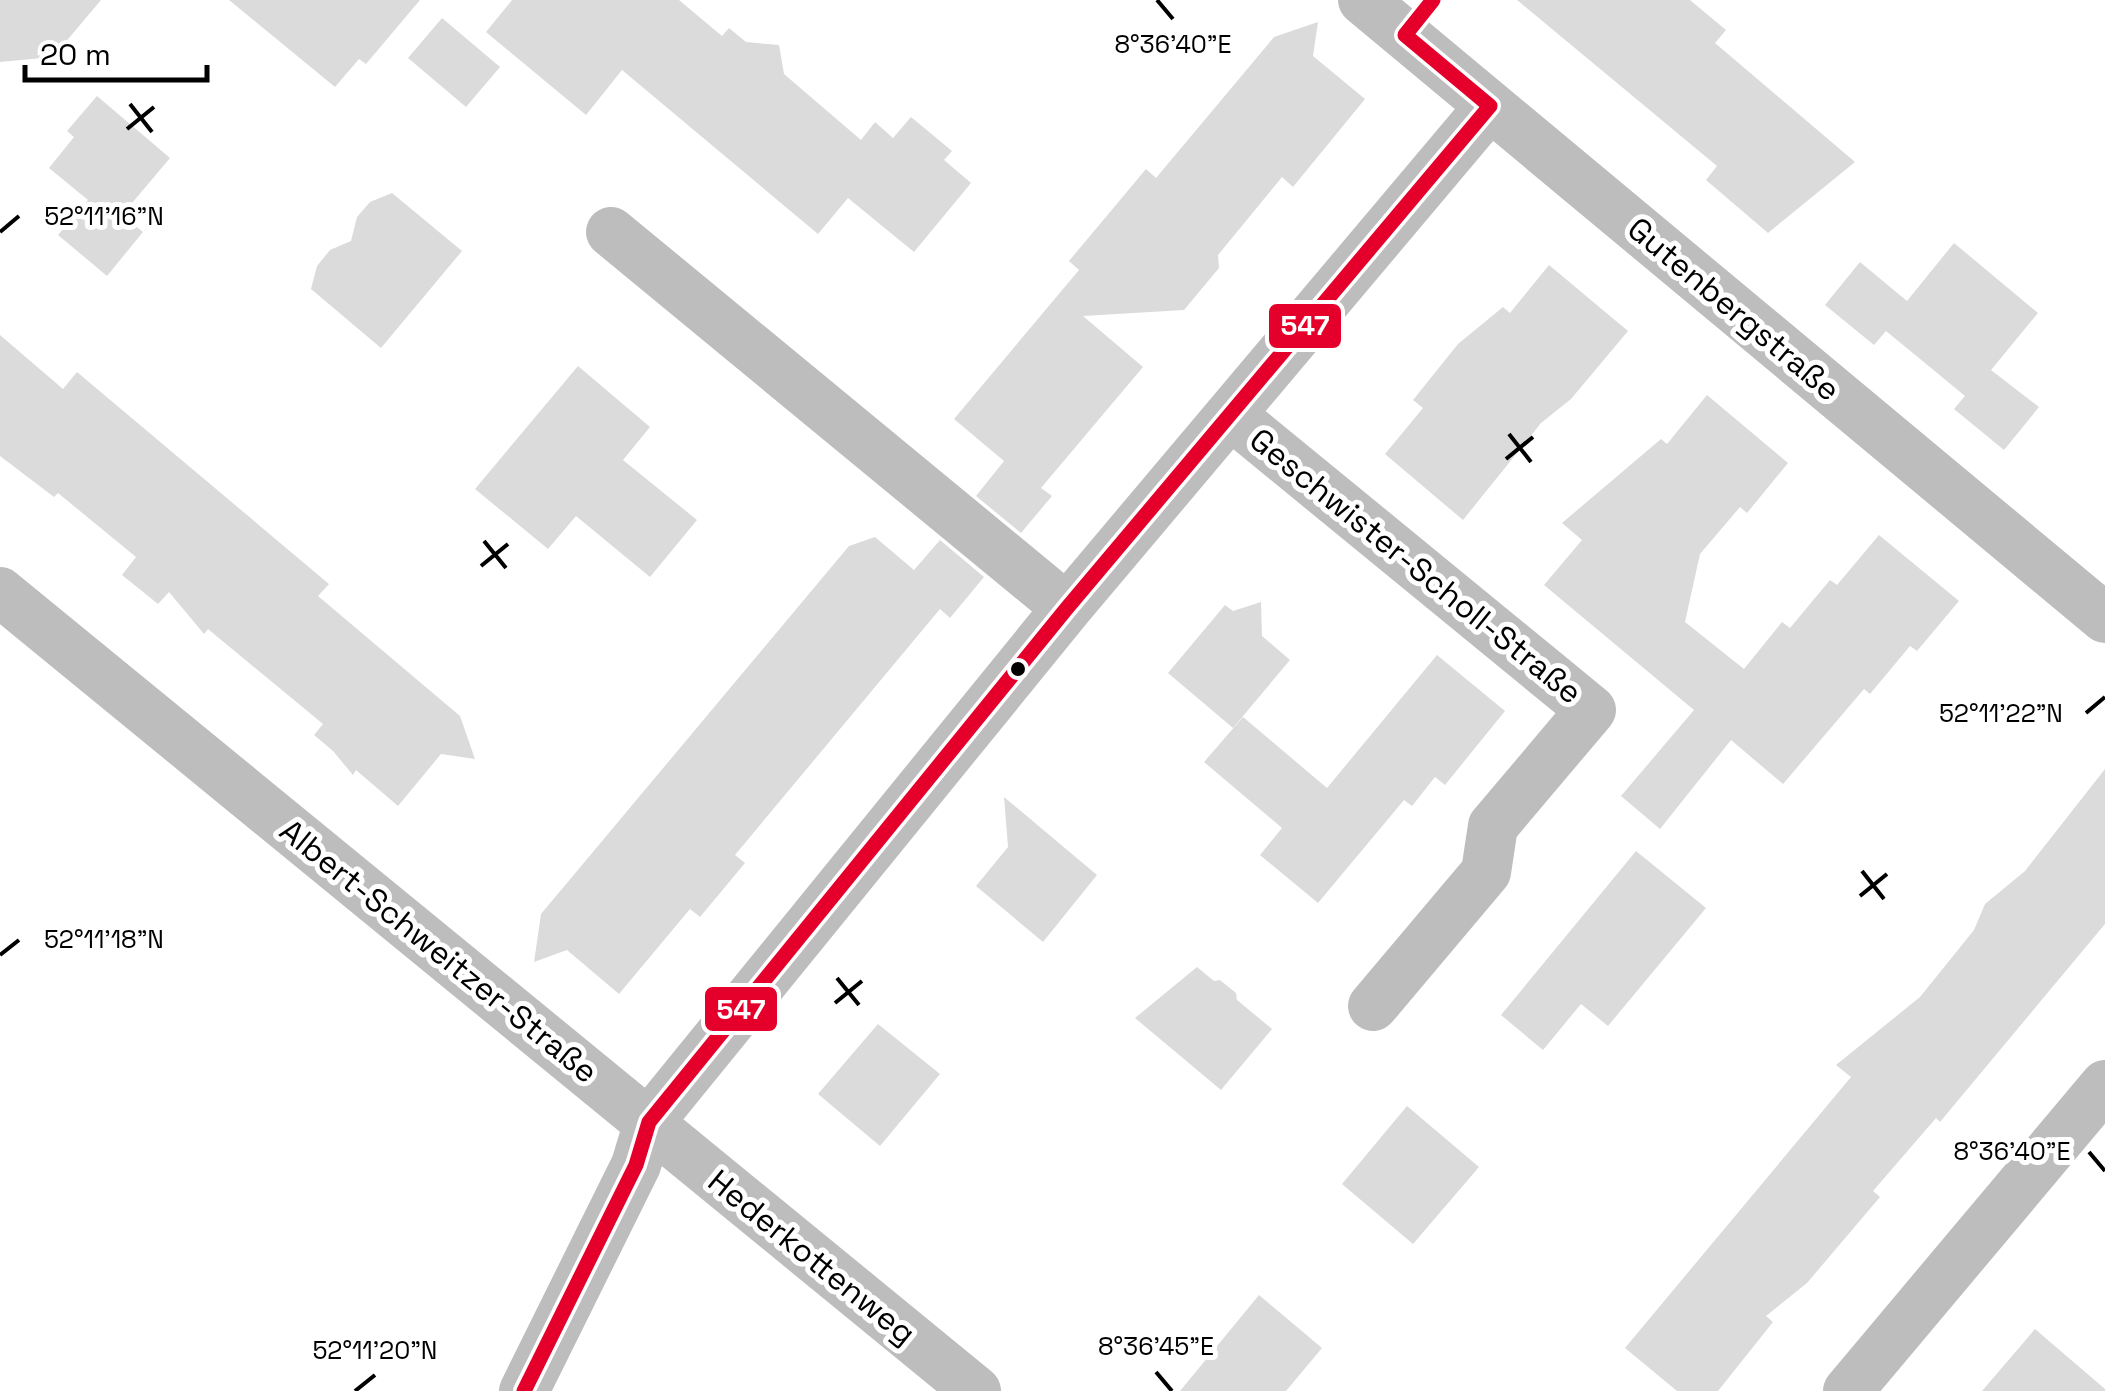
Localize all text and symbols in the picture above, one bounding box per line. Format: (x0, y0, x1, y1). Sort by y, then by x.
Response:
scale bar (25, 20, 208, 82)
text: 8°36'40"E (1114, 28, 1232, 60)
text: 20 m (40, 35, 111, 74)
text: 52°11'16"N (44, 200, 164, 232)
street label: Gutenbergstraße (1620, 208, 1848, 410)
line badge: 547 (1267, 302, 1343, 350)
text: 547 (1281, 307, 1329, 343)
street label: Geschwister-Scholl-Straße (1242, 419, 1590, 713)
unlabelled marker (1008, 659, 1028, 679)
text: 52°11'22"N (1939, 697, 2063, 729)
street label: Albert-Schweitzer-Straße (272, 810, 606, 1092)
text: 52°11'18"N (44, 923, 164, 955)
line badge: 547 (703, 985, 779, 1033)
text: 547 (717, 991, 765, 1027)
text: 8°36'40"E (1953, 1135, 2071, 1167)
street label: Hederkottenweg (700, 1161, 924, 1353)
text: 8°36'45"E (1098, 1330, 1214, 1362)
text: 52°11'20"N (313, 1334, 437, 1366)

